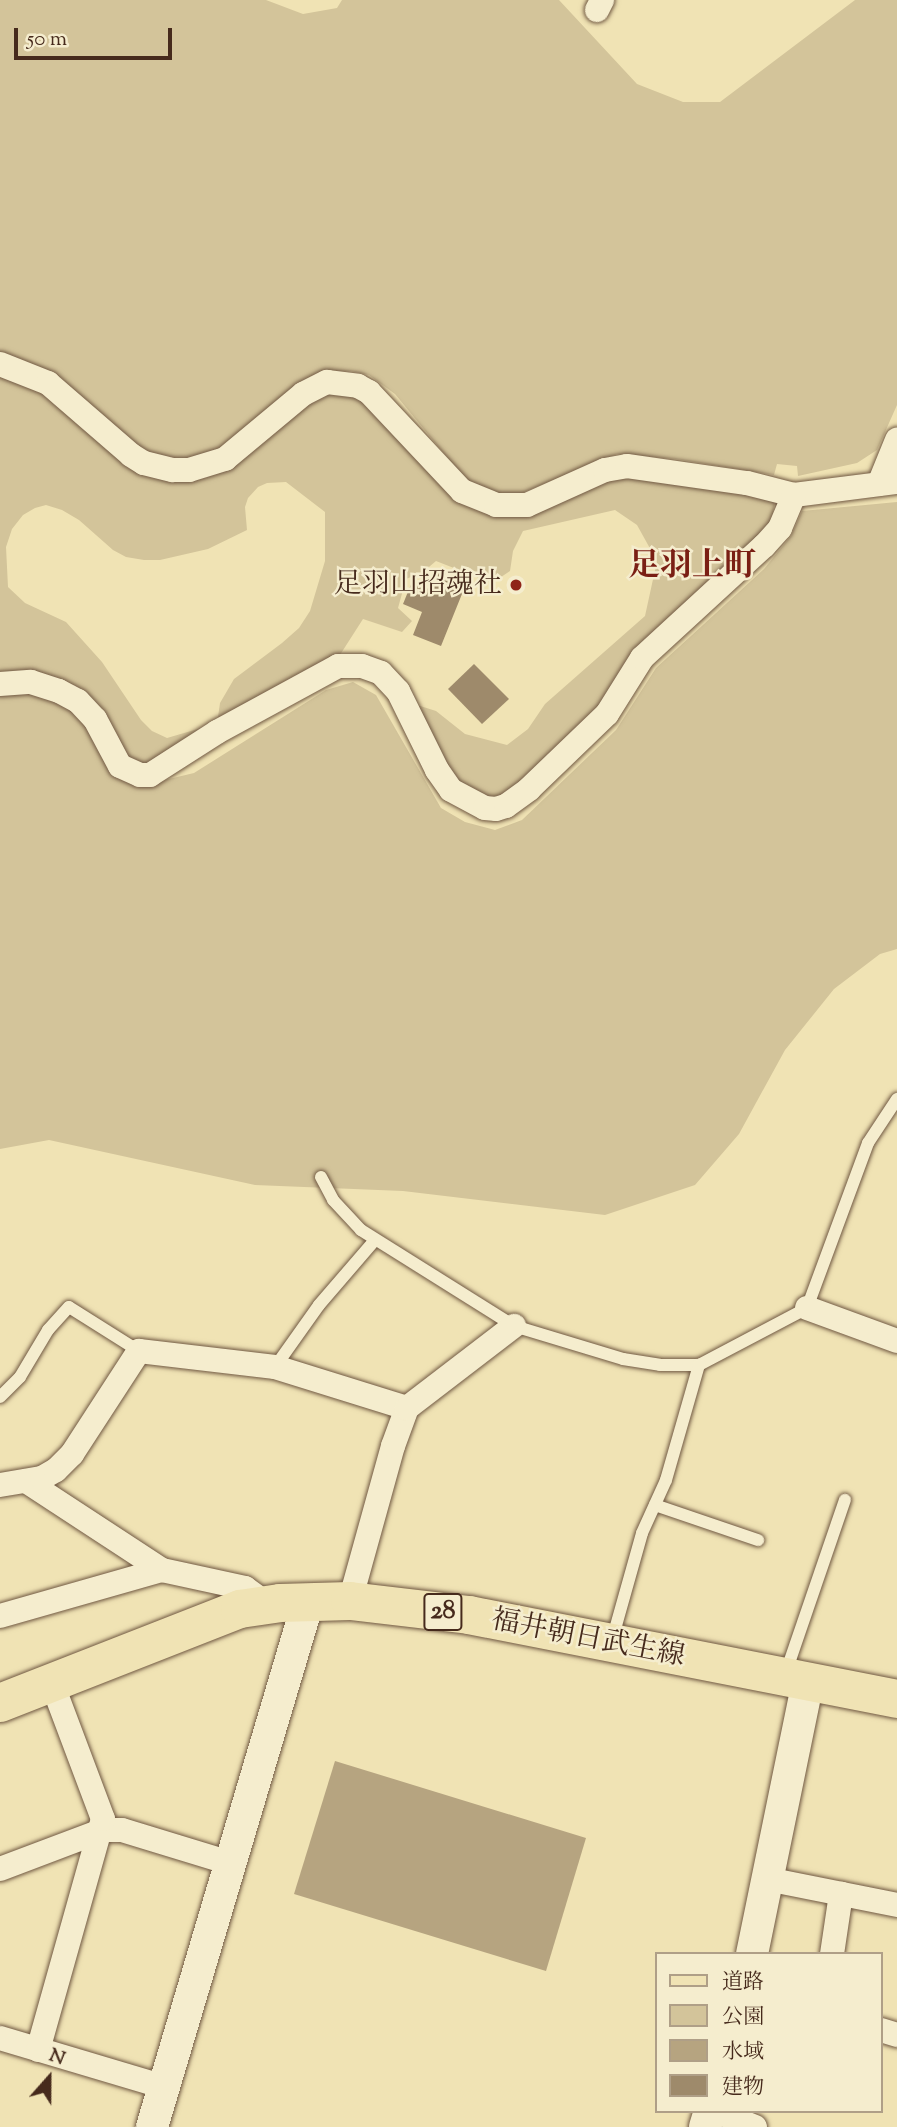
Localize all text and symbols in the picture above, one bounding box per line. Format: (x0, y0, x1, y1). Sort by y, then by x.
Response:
scale bar (18, 14, 175, 58)
text: 50 m (27, 25, 67, 55)
district label: 足羽上町 (628, 548, 756, 586)
place label: 足羽山招魂社 (334, 568, 502, 602)
marker: 足羽山招魂社 (508, 577, 524, 593)
road number: 28 (422, 1590, 464, 1634)
street label: 福井朝日武生線 (489, 1604, 687, 1674)
legend (656, 1952, 883, 2113)
text: 道路 (722, 1968, 764, 1998)
text: 公園 (722, 2003, 764, 2033)
text: 水域 (722, 2038, 764, 2068)
north arrow (14, 2043, 84, 2113)
text: N (45, 2043, 69, 2073)
text: 建物 (722, 2073, 764, 2103)

